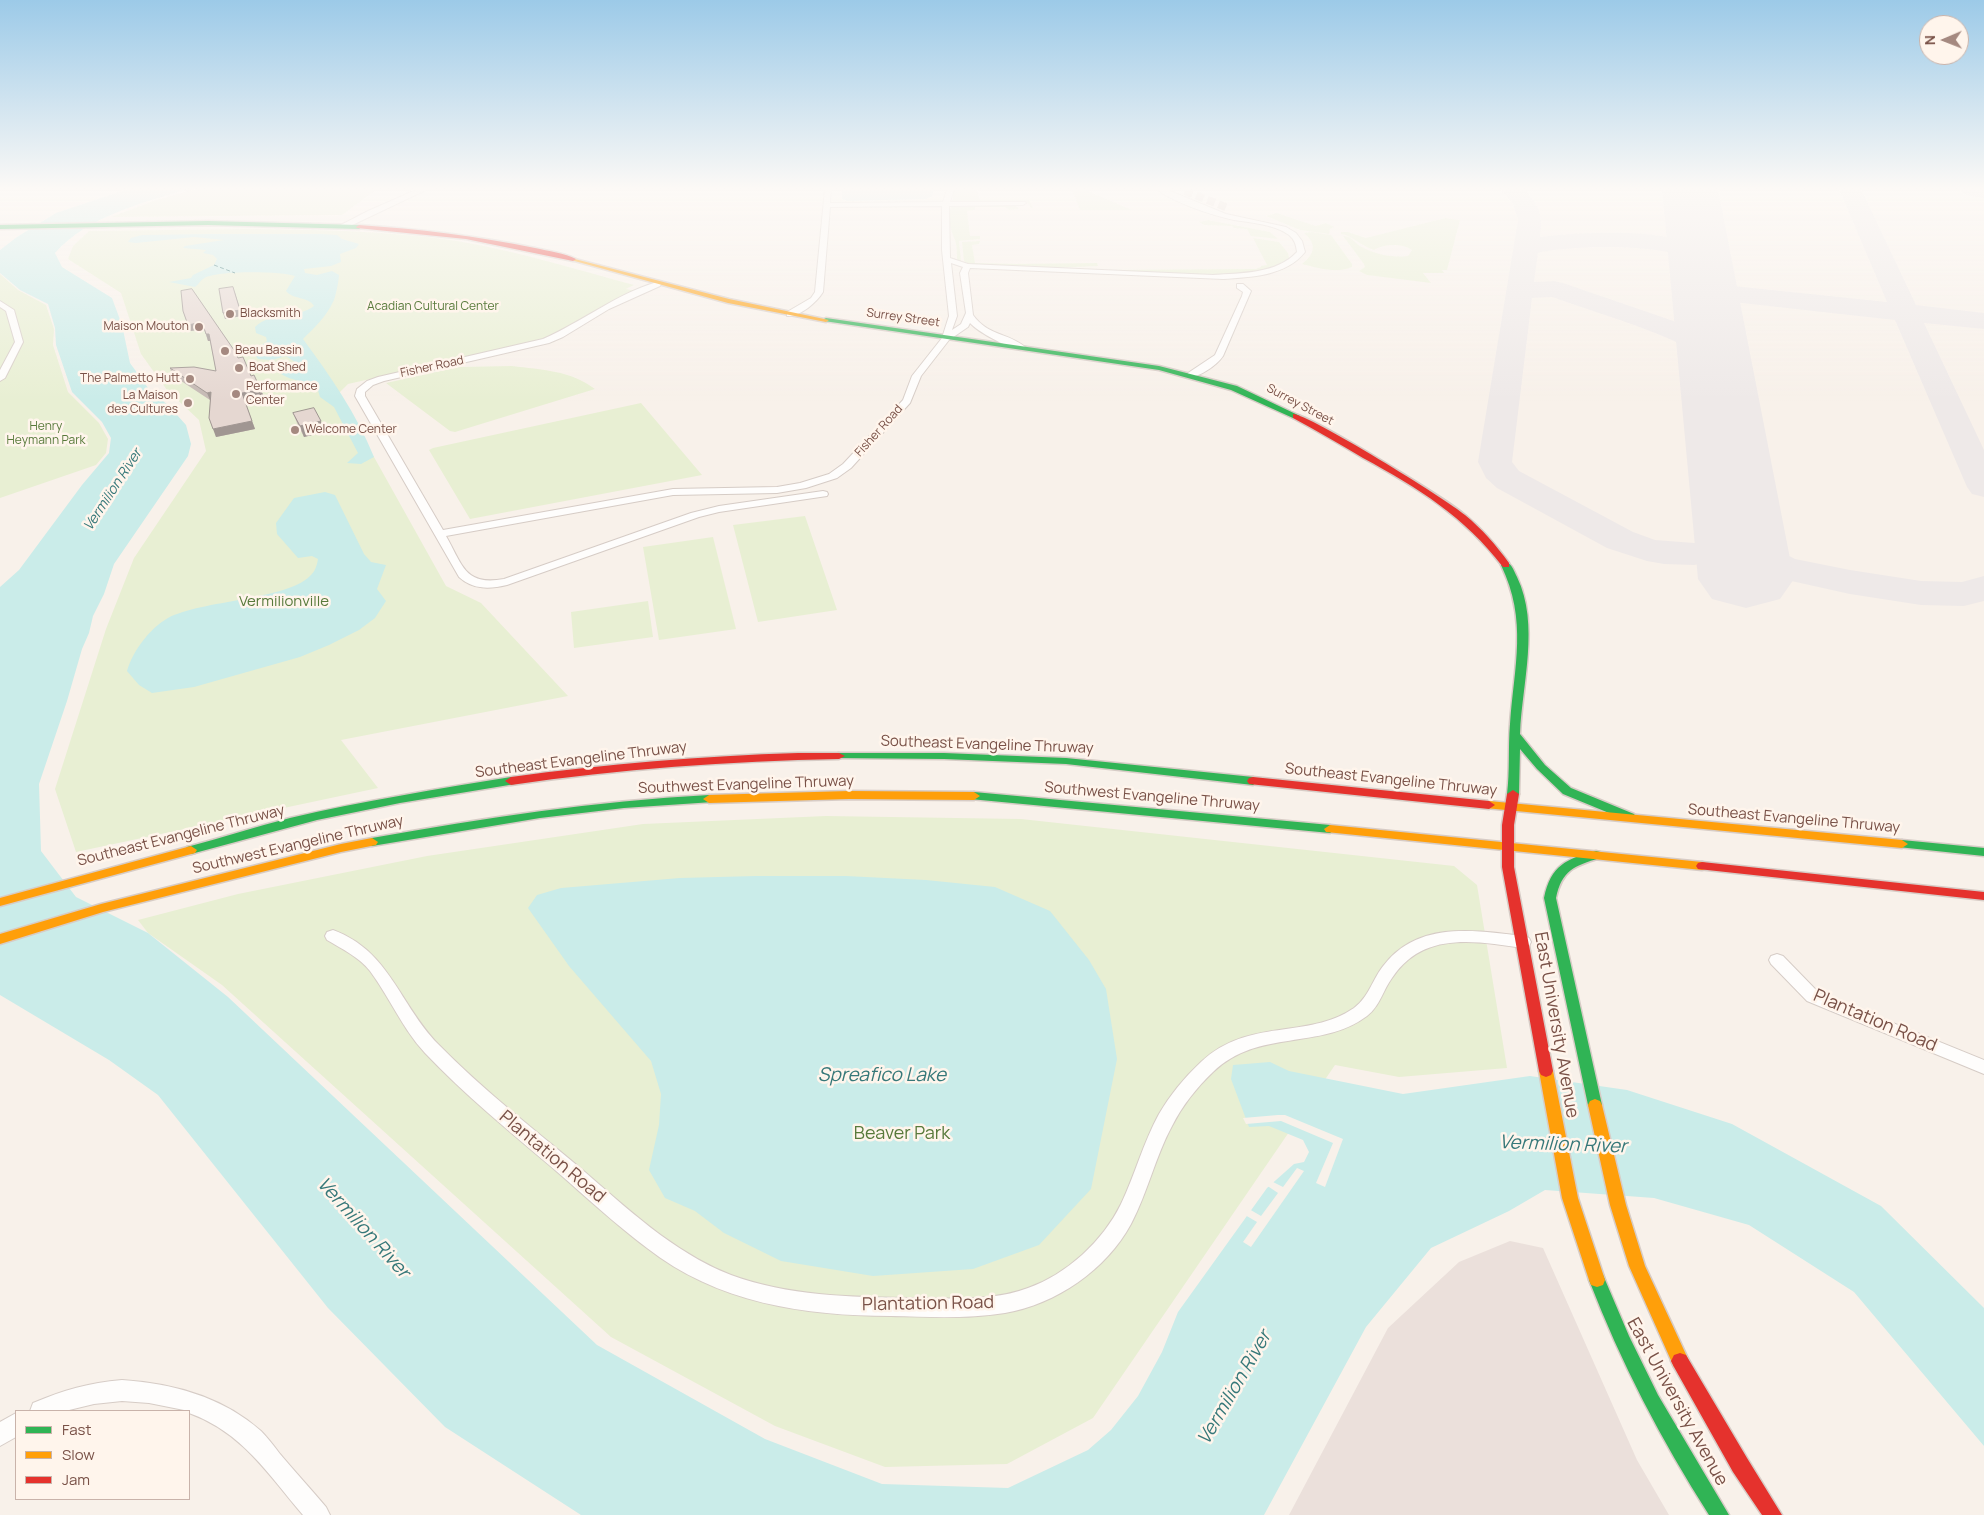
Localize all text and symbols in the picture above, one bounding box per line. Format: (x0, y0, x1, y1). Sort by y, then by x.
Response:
north arrow (1919, 15, 1969, 65)
text: N (1920, 35, 1939, 45)
park label: Acadian Cultural Center (367, 300, 499, 314)
street label: Surrey Street (865, 306, 941, 330)
place label: Blacksmith (240, 307, 301, 321)
marker: Blacksmith (224, 308, 236, 320)
place label: Maison Mouton (103, 320, 189, 334)
marker: Maison Mouton (193, 321, 205, 333)
place label: Beau Bassin (235, 344, 302, 358)
marker: Beau Bassin (219, 345, 231, 357)
street label: Fisher Road (399, 353, 465, 381)
place label: Boat Shed (249, 361, 306, 375)
marker: Boat Shed (233, 362, 245, 374)
place label: The Palmetto Hutt (80, 372, 180, 386)
marker: The Palmetto Hutt (184, 373, 196, 385)
place label: Performance Center (246, 380, 317, 408)
street label: Surrey Street (1264, 381, 1336, 429)
marker: Performance Center (230, 388, 242, 400)
place label: La Maison des Cultures (107, 389, 178, 417)
marker: La Maison des Cultures (182, 397, 194, 409)
street label: Fisher Road (852, 402, 906, 460)
park label: Henry Heymann Park (7, 420, 85, 448)
place label: Welcome Center (305, 423, 397, 437)
marker: Welcome Center (289, 424, 301, 436)
water label: Vermilion River (80, 446, 146, 534)
park label: Vermilionville (239, 593, 329, 611)
street label: Southeast Evangeline Thruway (880, 732, 1094, 758)
street label: Southeast Evangeline Thruway (474, 738, 688, 782)
street label: Southeast Evangeline Thruway (1284, 760, 1498, 800)
street label: Southwest Evangeline Thruway (638, 772, 854, 798)
street label: Southwest Evangeline Thruway (1044, 779, 1260, 815)
street label: Southeast Evangeline Thruway (75, 801, 287, 871)
street label: Southeast Evangeline Thruway (1687, 801, 1901, 837)
street label: Southwest Evangeline Thruway (191, 812, 405, 878)
street label: East University Avenue (1529, 930, 1583, 1120)
street label: Plantation Road (1810, 985, 1940, 1057)
water label: Spreafico Lake (818, 1065, 946, 1087)
street label: Plantation Road (495, 1106, 609, 1208)
park label: Beaver Park (854, 1123, 950, 1145)
water label: Vermilion River (1499, 1131, 1627, 1159)
water label: Vermilion River (312, 1173, 414, 1283)
street label: Plantation Road (862, 1292, 994, 1316)
street label: East University Avenue (1622, 1314, 1732, 1490)
water label: Vermilion River (1193, 1327, 1277, 1449)
legend (15, 1410, 190, 1500)
text: Fast (62, 1419, 91, 1440)
text: Slow (62, 1444, 95, 1465)
text: Jam (62, 1469, 90, 1490)

